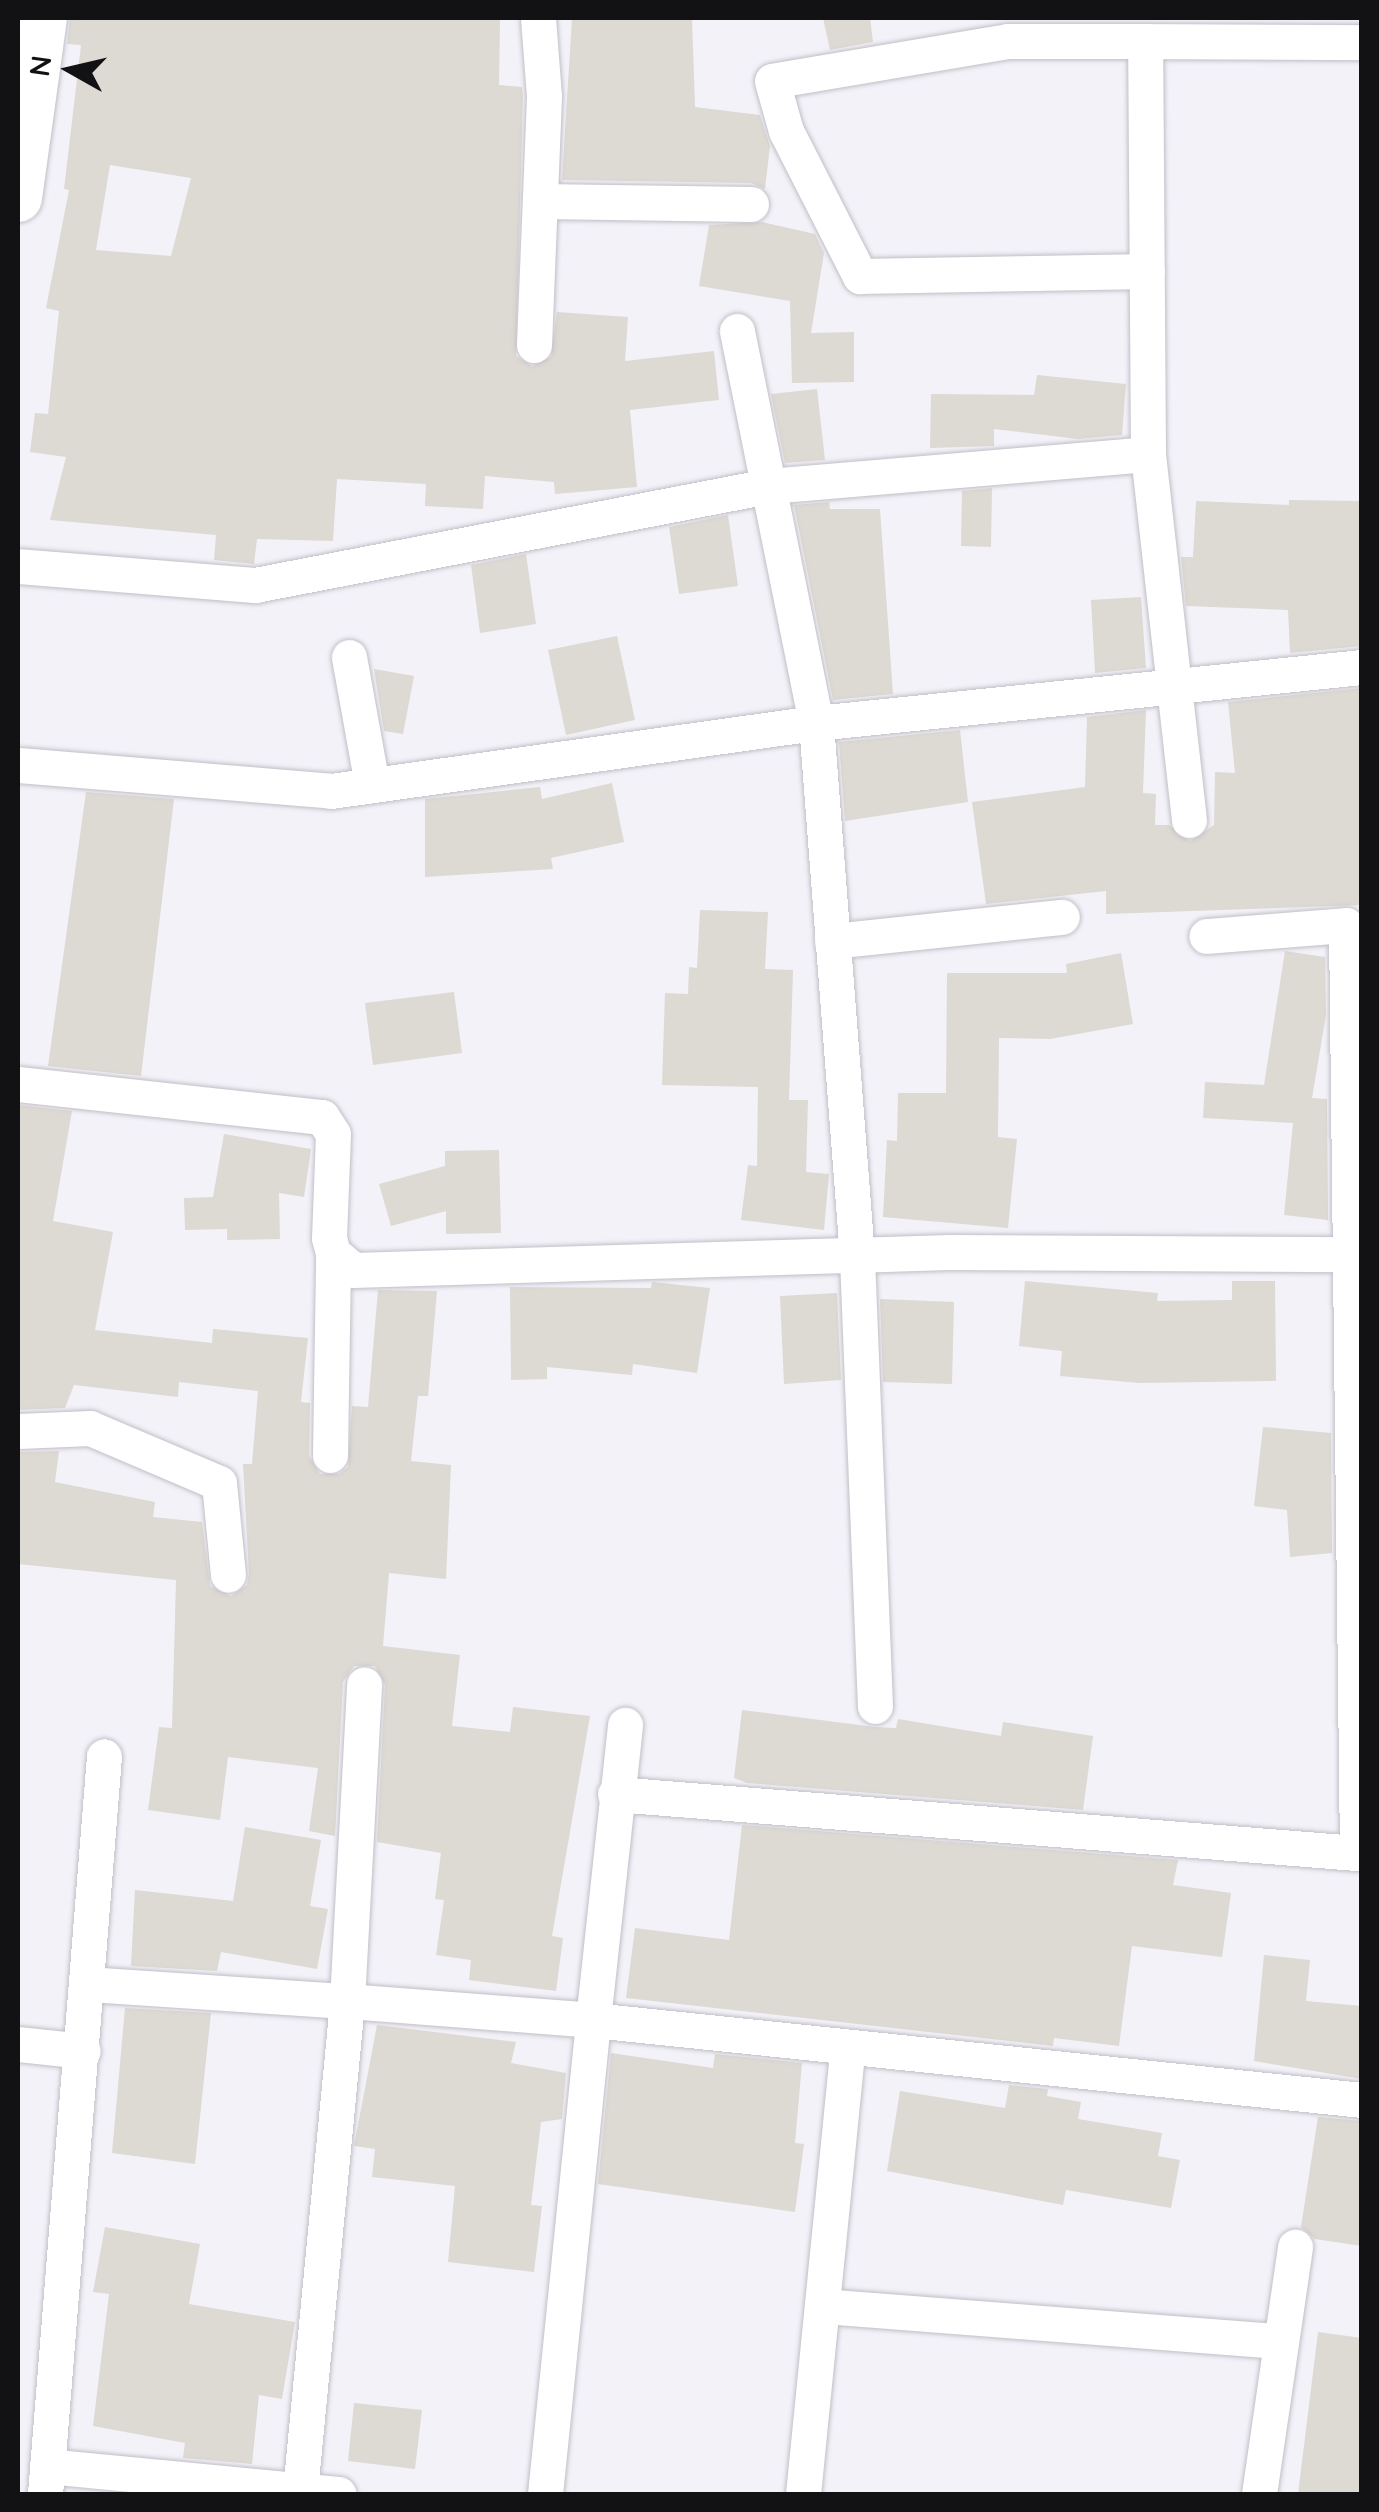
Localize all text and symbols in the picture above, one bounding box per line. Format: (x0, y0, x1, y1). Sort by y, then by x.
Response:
north arrow (20, 20, 120, 120)
text: N (21, 53, 59, 78)

